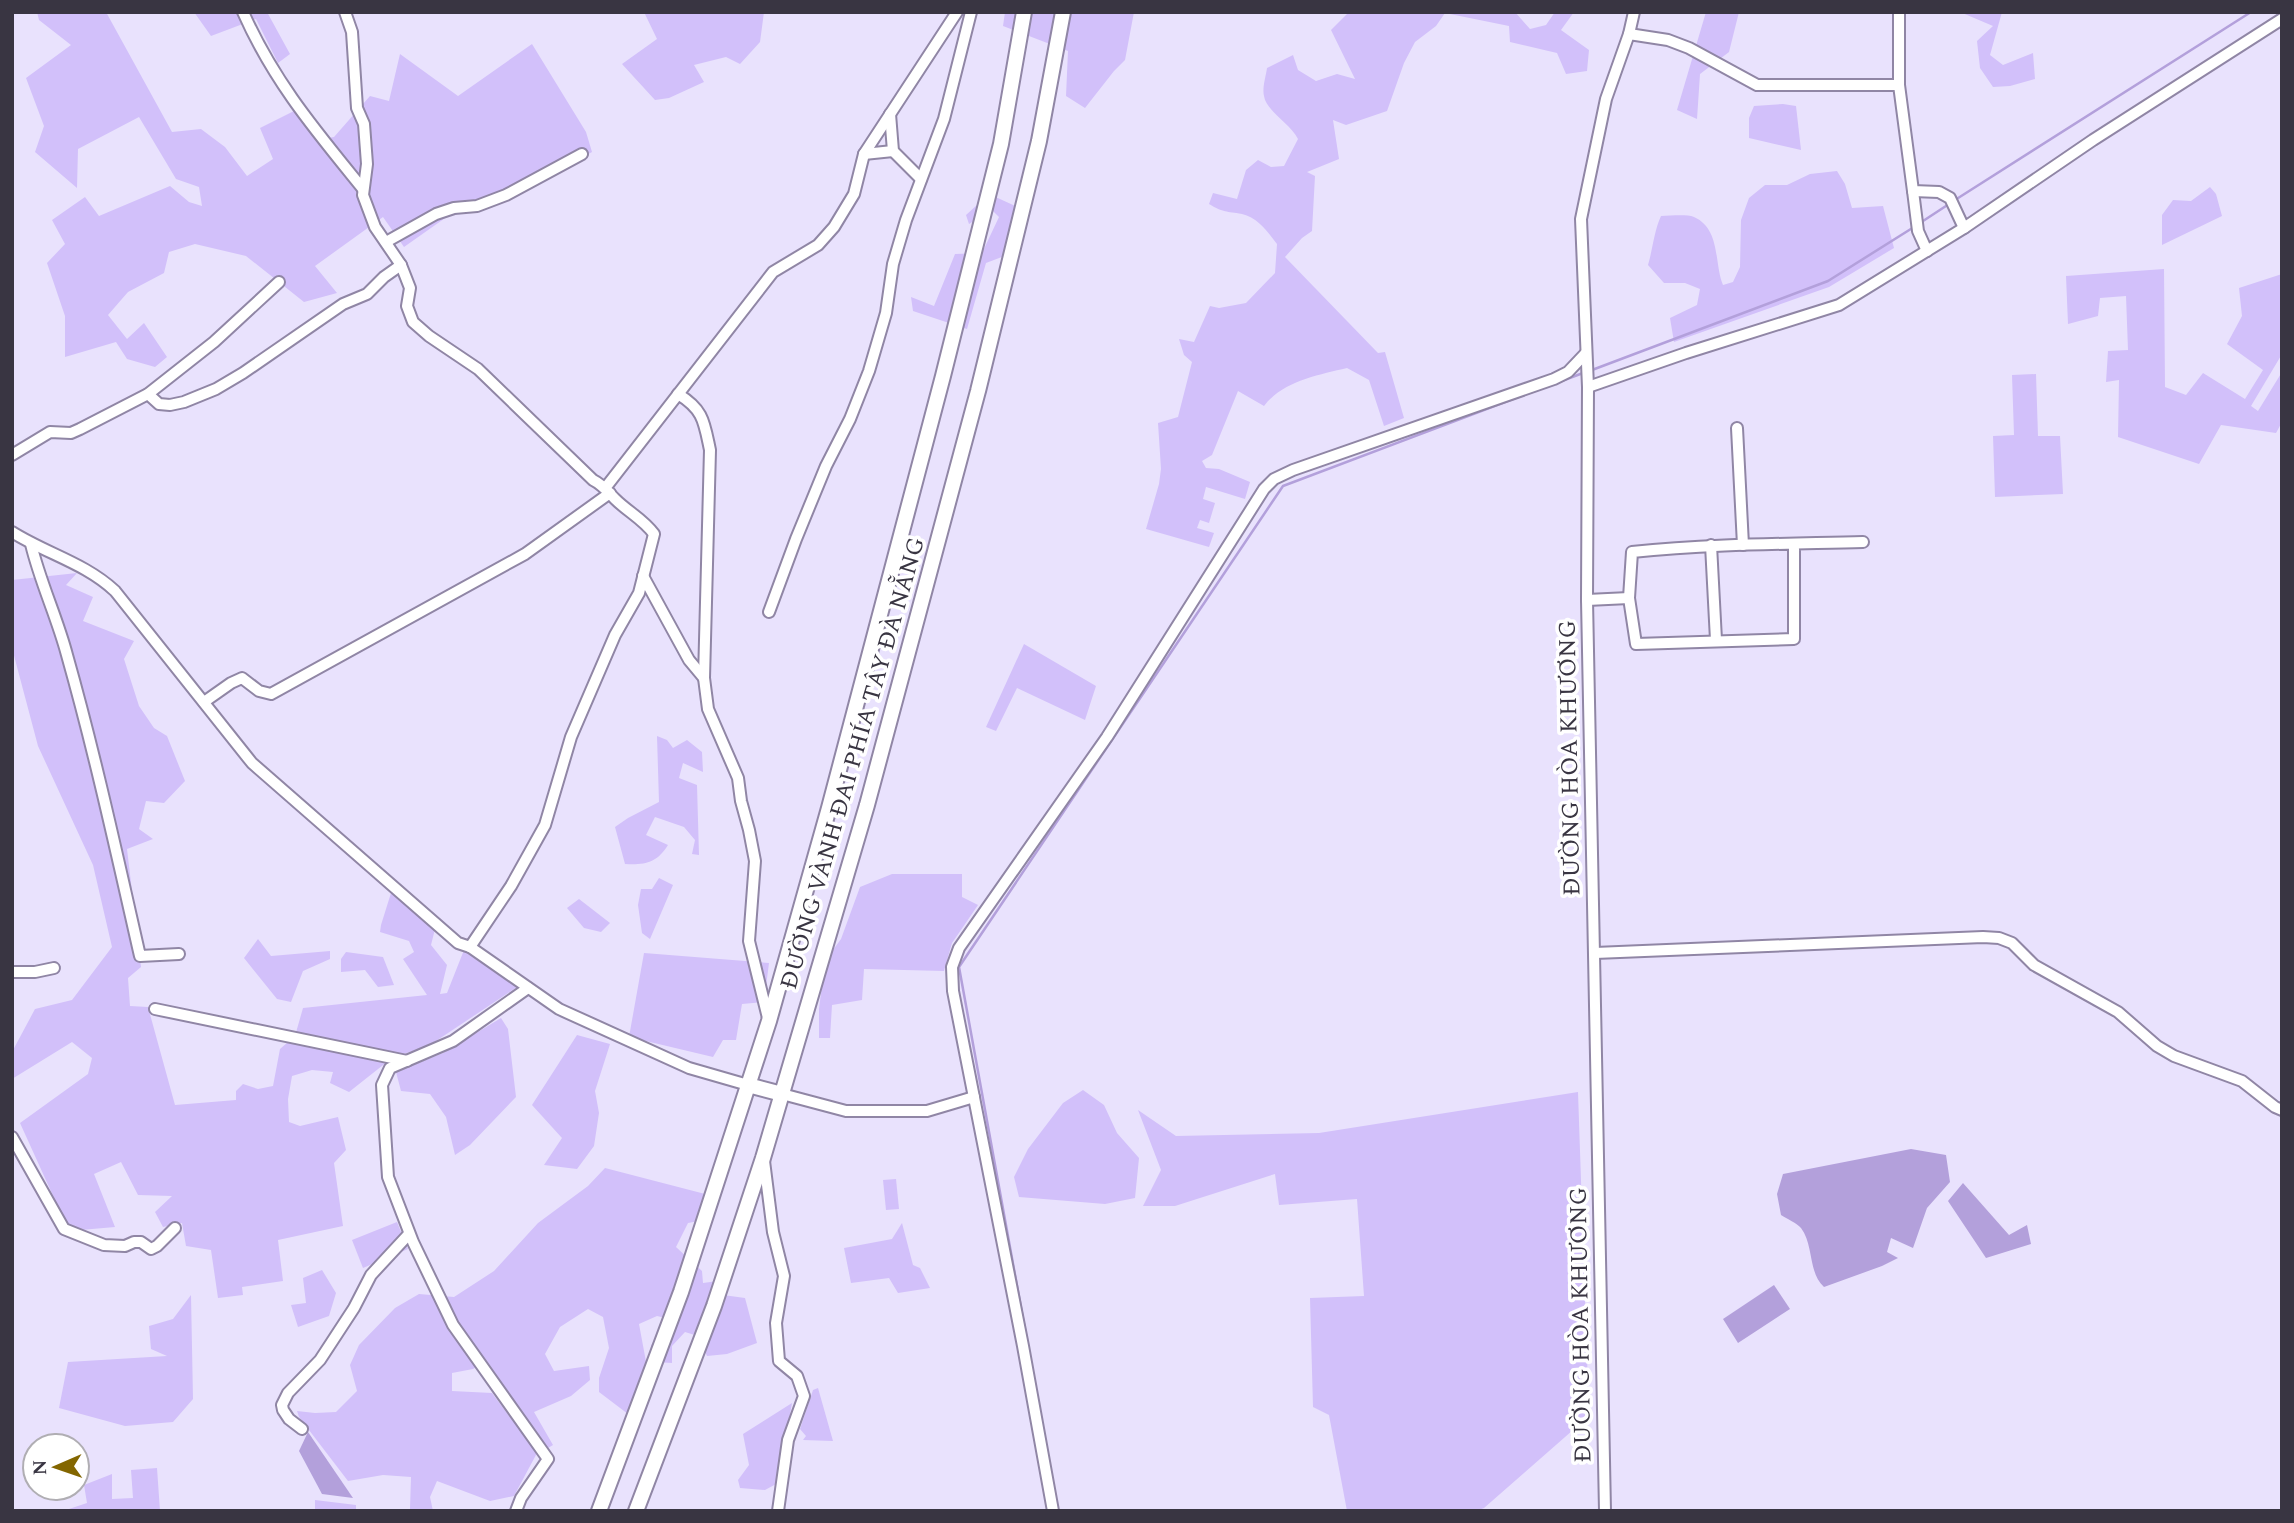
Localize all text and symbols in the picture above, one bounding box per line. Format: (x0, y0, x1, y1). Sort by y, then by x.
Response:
street label: ĐƯỜNG VÀNH ĐAI PHÍA TÂY ĐÀ NẴNG (771, 533, 935, 994)
street label: ĐƯỜNG HÒA KHƯƠNG (1550, 620, 1590, 896)
street label: ĐƯỜNG HÒA KHƯƠNG (1561, 1187, 1601, 1463)
north arrow (21, 1432, 91, 1502)
text: N (26, 1459, 55, 1476)

